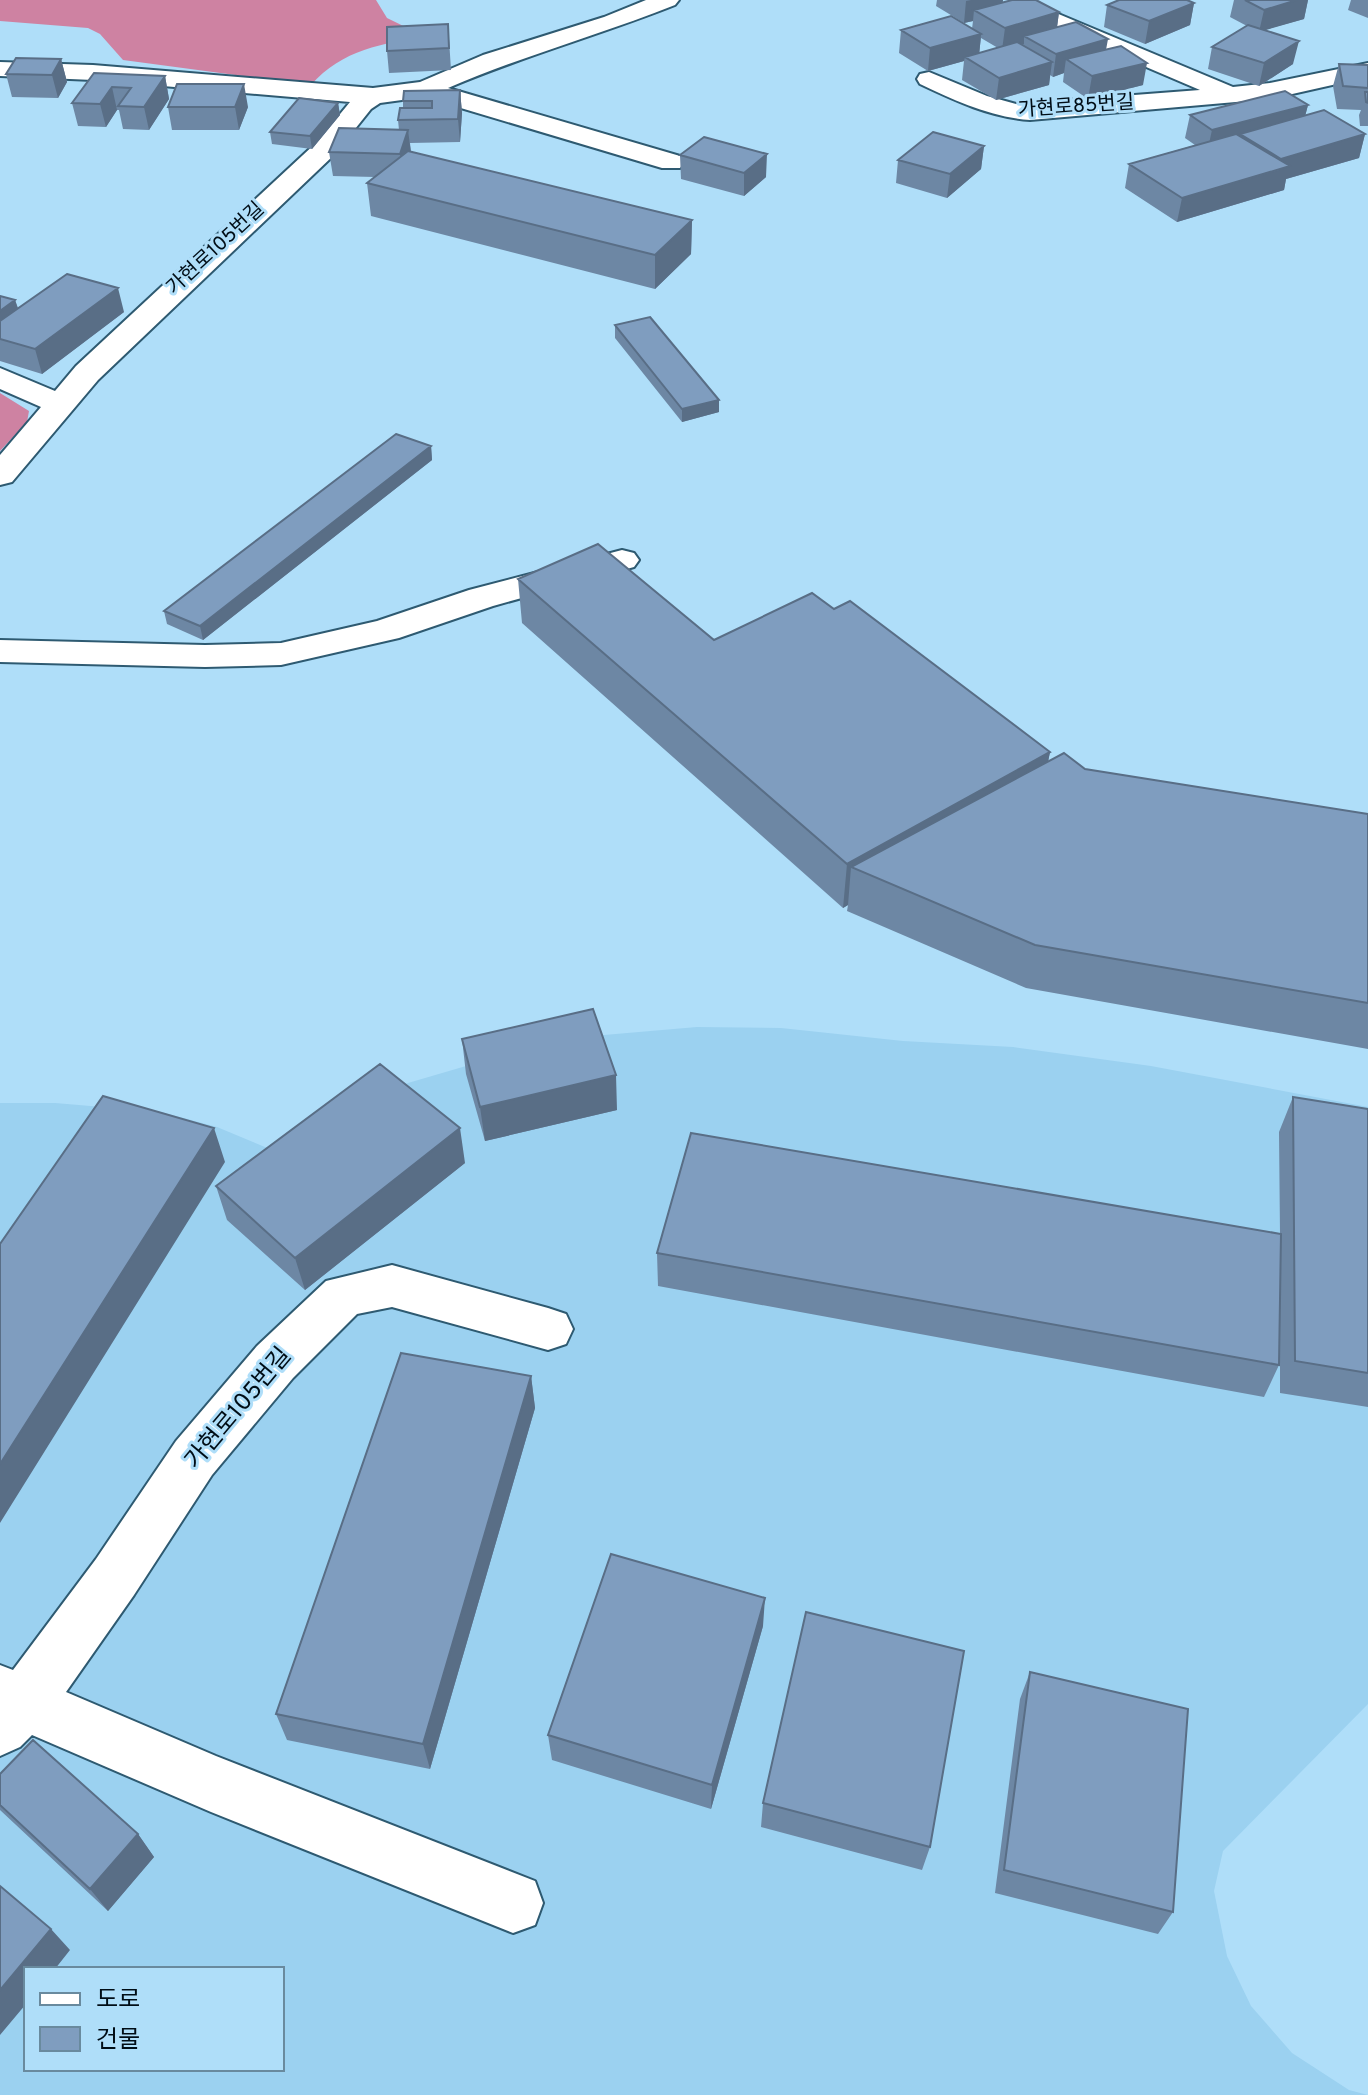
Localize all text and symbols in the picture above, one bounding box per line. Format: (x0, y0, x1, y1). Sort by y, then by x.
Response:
street label: 가현로85번길 (1017, 90, 1135, 124)
street label: 가현로105번길 (162, 197, 270, 301)
street label: 가현로105번길 (179, 1342, 299, 1476)
legend (24, 1967, 284, 2071)
text: 도로 (96, 1986, 140, 2016)
text: 건물 (96, 2026, 140, 2056)

